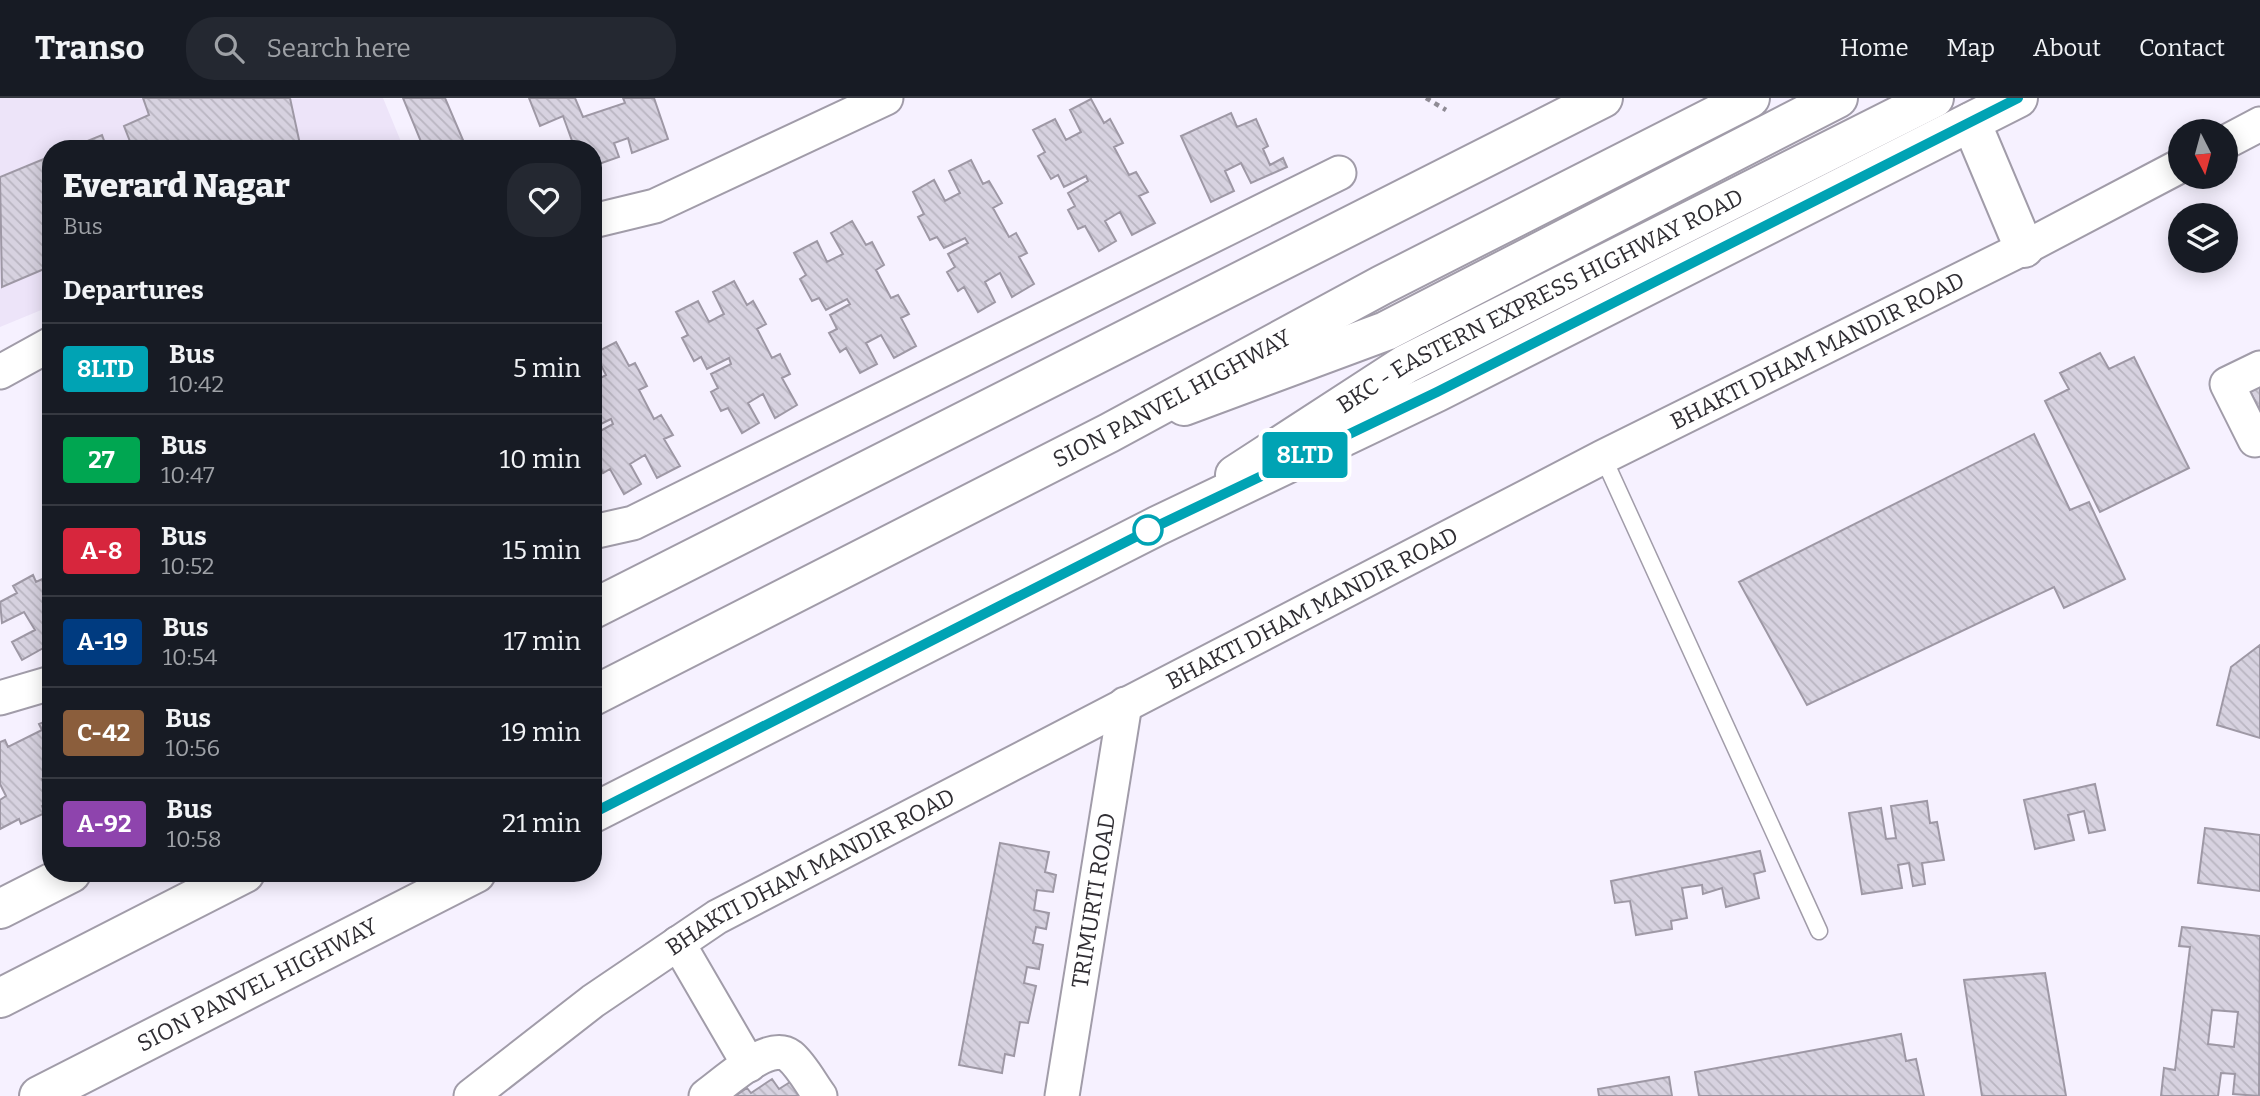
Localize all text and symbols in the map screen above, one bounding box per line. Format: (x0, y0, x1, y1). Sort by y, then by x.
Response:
search box (186, 17, 676, 80)
text: Transo (35, 28, 144, 68)
icon: search (210, 29, 248, 67)
text: Search here (266, 33, 411, 64)
text: Home (1840, 34, 1909, 62)
text: Map (1947, 34, 1995, 62)
text: About (2033, 34, 2101, 62)
text: Contact (2139, 34, 2225, 62)
north arrow (2168, 119, 2238, 189)
map controls (2168, 119, 2238, 273)
button: heart (507, 163, 581, 237)
text: Everard Nagar (63, 166, 290, 206)
street label: BKC - EASTERN EXPRESS HIGHWAY ROAD (1332, 183, 1748, 419)
button: layers (2168, 203, 2238, 273)
text: Bus (63, 212, 103, 240)
street label: BHAKTI DHAM MANDIR ROAD (1666, 266, 1969, 435)
text: Departures (63, 275, 204, 306)
street label: SION PANVEL HIGHWAY (1048, 323, 1296, 473)
text: Bus (169, 339, 215, 370)
text: 5 min (513, 353, 581, 384)
text: 8LTD (77, 355, 134, 383)
text: 10:42 (169, 370, 224, 398)
text: Bus (161, 430, 207, 461)
line badge: 8LTD (1256, 432, 1354, 478)
text: 8LTD (1276, 441, 1334, 469)
text: 10 min (500, 444, 581, 475)
text: 27 (88, 446, 115, 474)
text: 10:47 (161, 461, 215, 489)
unlabelled marker (1133, 515, 1163, 545)
text: Bus (161, 521, 207, 552)
street label: BHAKTI DHAM MANDIR ROAD (1162, 521, 1463, 695)
text: 15 min (502, 535, 581, 566)
text: A-8 (81, 537, 122, 565)
text: 10:52 (161, 552, 214, 580)
text: Bus (163, 612, 209, 643)
text: 17 min (503, 626, 581, 657)
text: A-19 (77, 628, 128, 656)
text: 10:54 (163, 643, 217, 671)
text: Bus (165, 703, 211, 734)
text: 19 min (501, 717, 581, 748)
text: C-42 (77, 719, 130, 747)
text: 10:56 (165, 734, 220, 762)
street label: BHAKTI DHAM MANDIR ROAD (660, 782, 960, 962)
text: Bus (167, 794, 212, 825)
text: 21 min (502, 808, 581, 839)
text: A-92 (77, 810, 132, 838)
street label: TRIMURTI ROAD (1066, 811, 1121, 990)
text: 10:58 (167, 825, 222, 853)
street label: SION PANVEL HIGHWAY (132, 912, 382, 1058)

